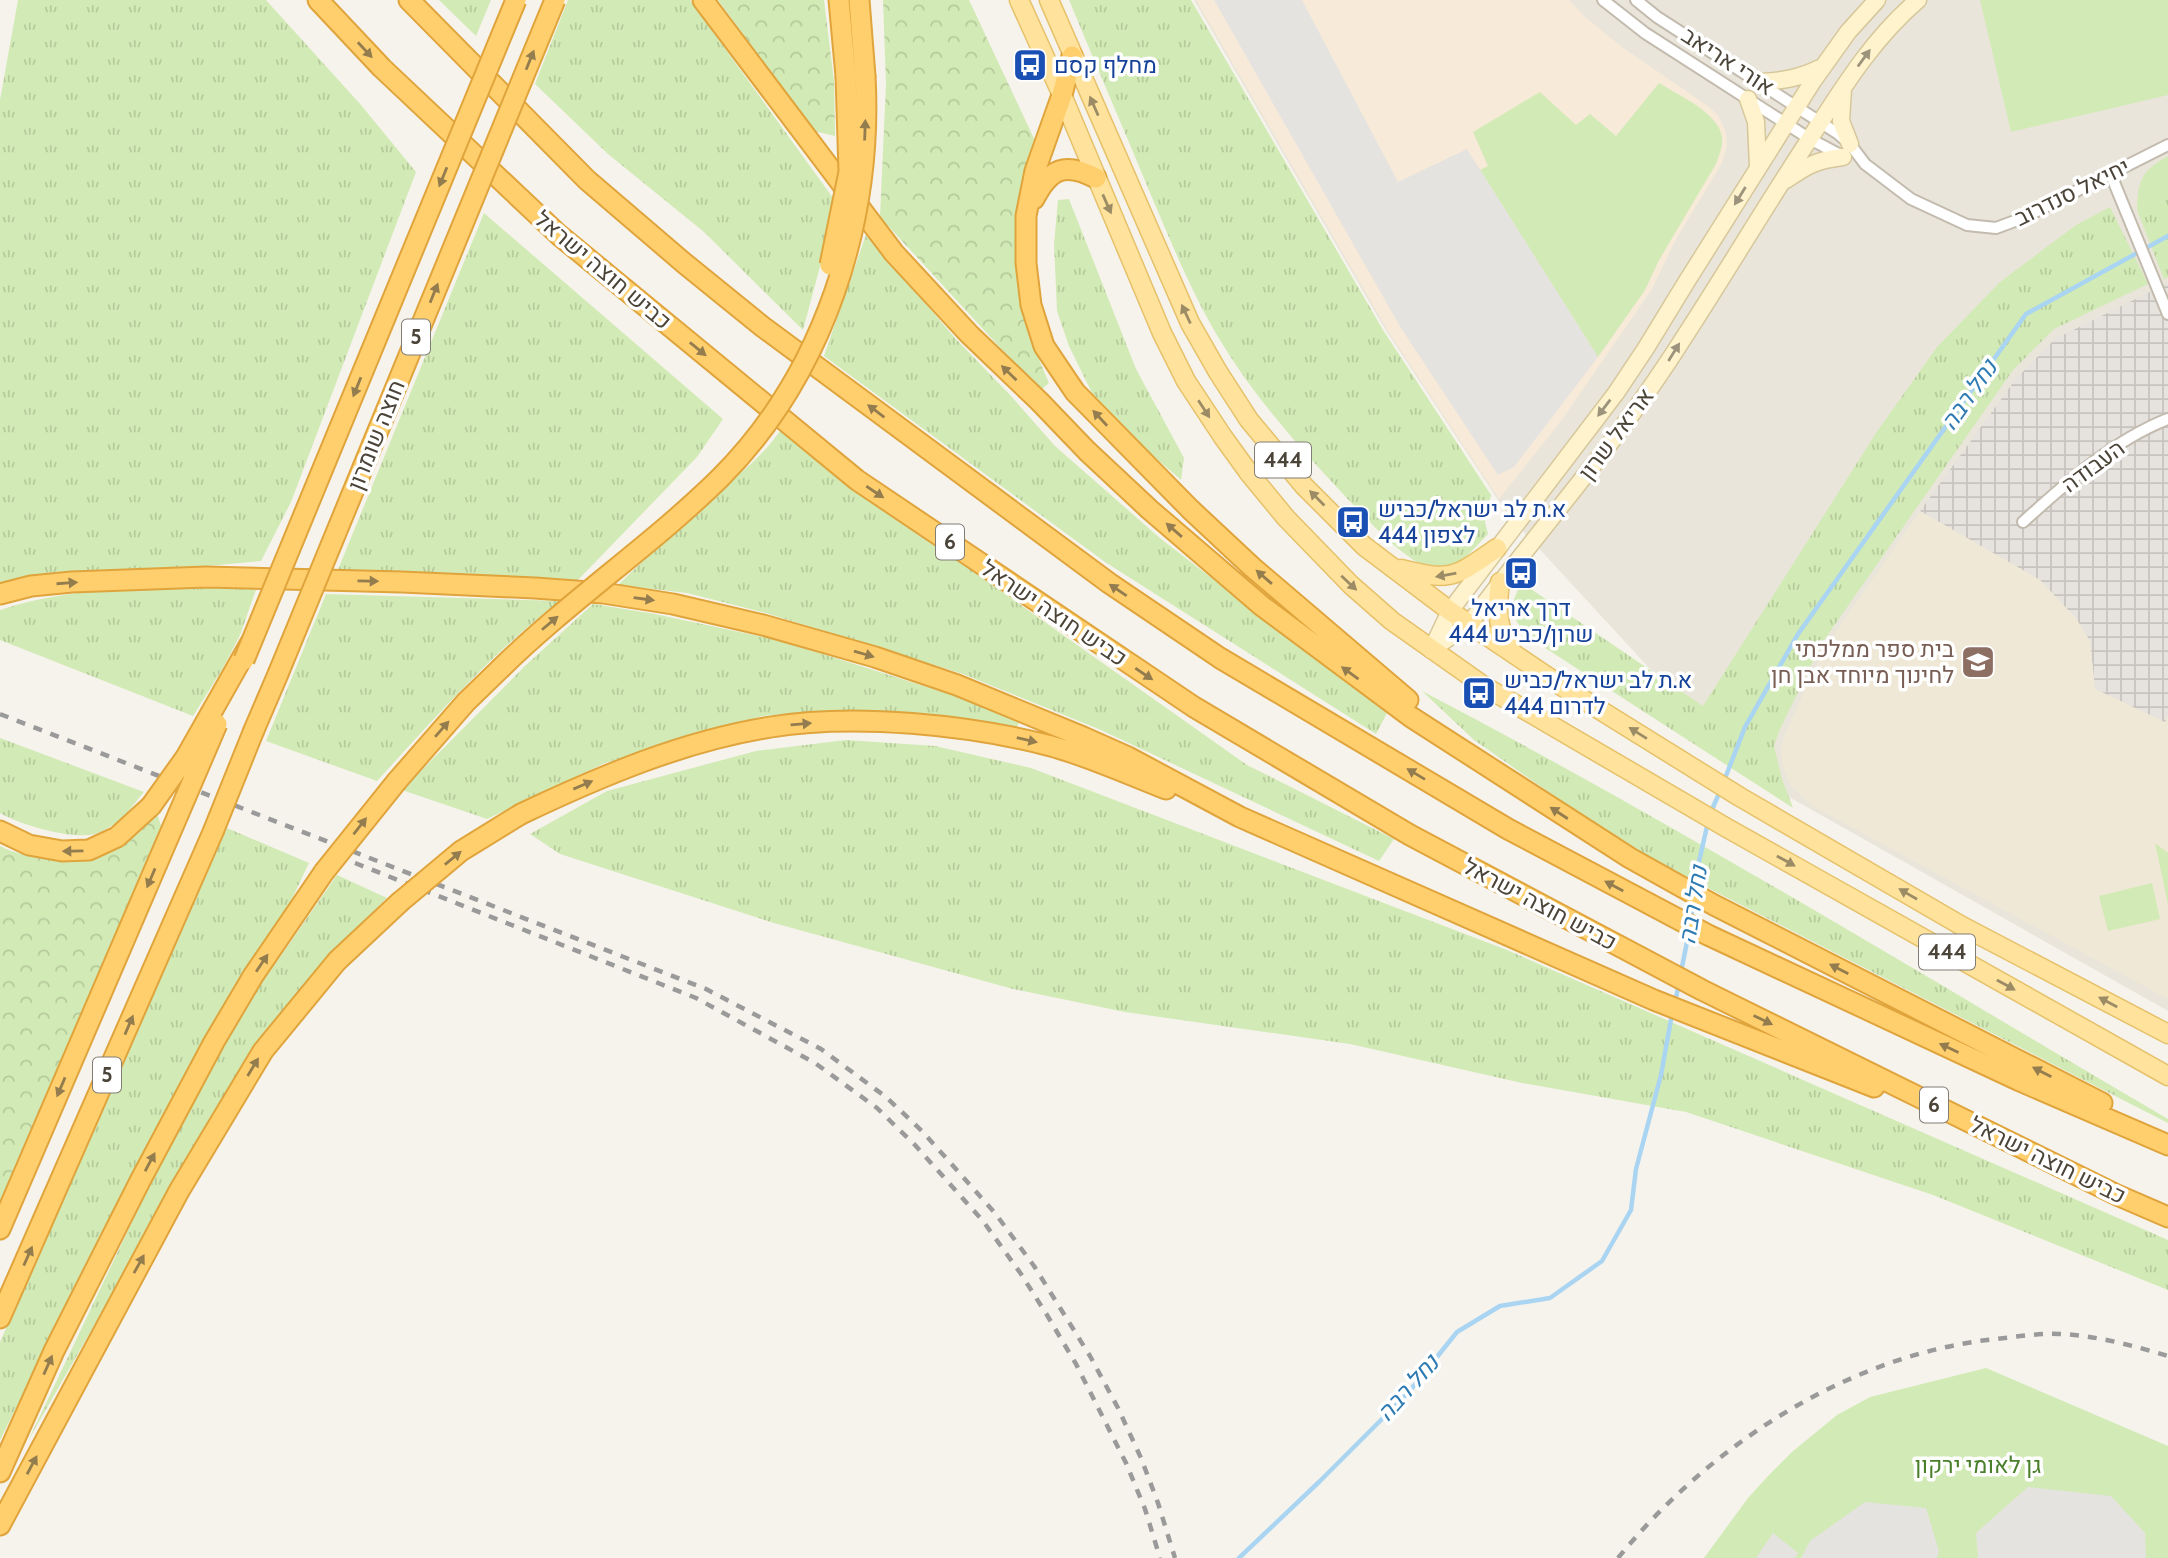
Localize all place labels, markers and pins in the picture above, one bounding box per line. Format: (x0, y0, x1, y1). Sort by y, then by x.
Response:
bus stop icon: מחלף קסם (1011, 46, 1049, 84)
place label: מחלף קסם (1054, 51, 1157, 79)
place label: א.ת לב ישראל/כביש 444 לצפון (1378, 495, 1566, 549)
bus stop icon: א.ת לב ישראל/כביש 444 לצפון (1334, 503, 1372, 541)
bus stop icon: דרך אריאל שרון/כביש 444 (1502, 554, 1540, 592)
place label: דרך אריאל שרון/כביש 444 (1448, 594, 1594, 648)
place label: בית ספר ממלכתי לחינוך מיוחד אבן חן (1771, 635, 1954, 689)
school or university icon: בית ספר ממלכתי לחינוך מיוחד אבן חן (1959, 643, 1997, 681)
place label: א.ת לב ישראל/כביש 444 לדרום (1504, 666, 1692, 720)
bus stop icon: א.ת לב ישראל/כביש 444 לדרום (1460, 674, 1498, 712)

